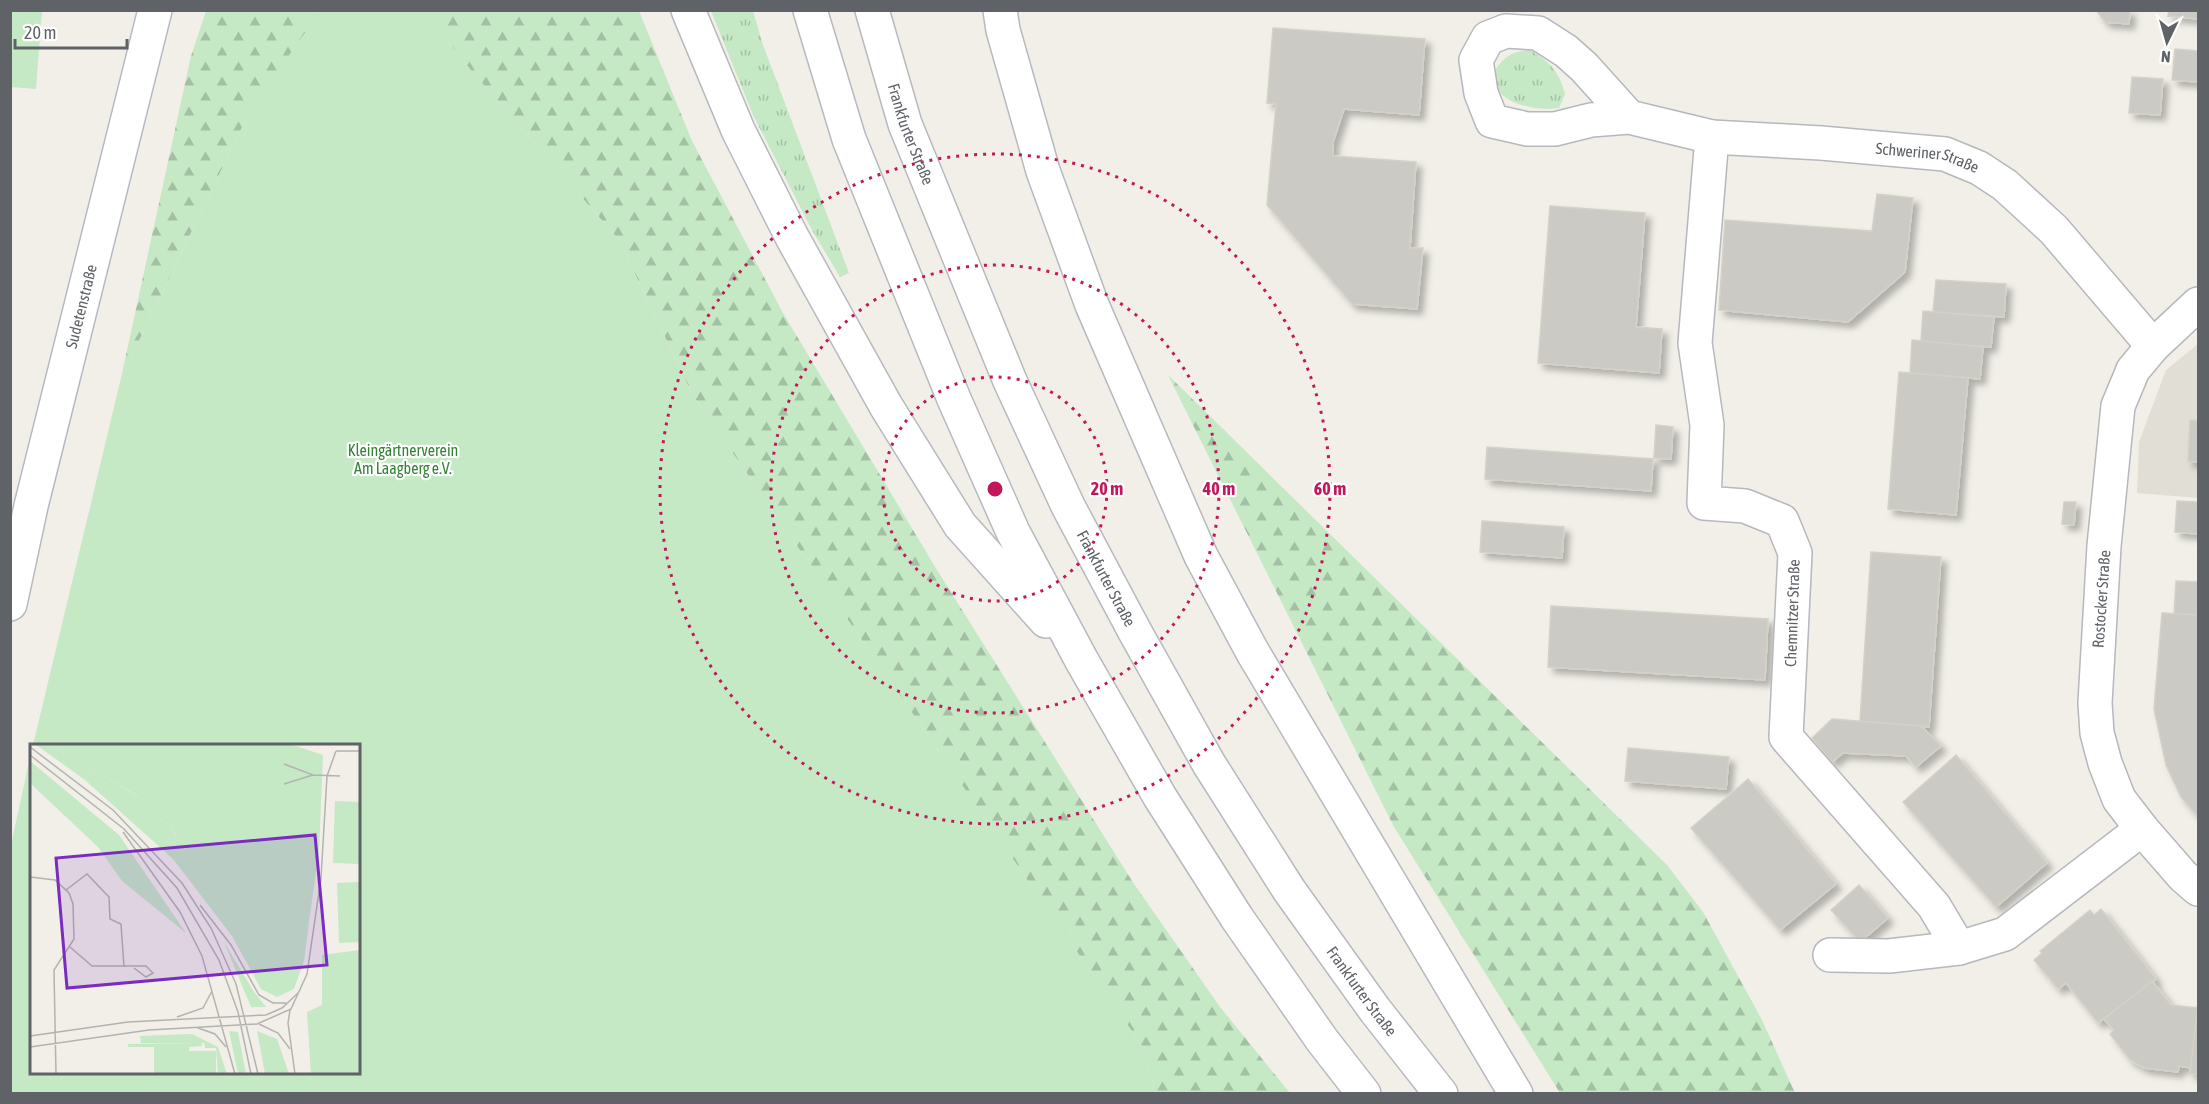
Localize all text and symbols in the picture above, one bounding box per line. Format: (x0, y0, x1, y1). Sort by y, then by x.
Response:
scale bar (15, 12, 128, 50)
north arrow (2137, 12, 2197, 72)
text: 20 m (24, 22, 56, 43)
text: N (2160, 48, 2171, 66)
street label: Frankfurter Straße (885, 81, 938, 187)
street label: Schweriner Straße (1875, 139, 1982, 176)
street label: Sudetenstraße (62, 263, 100, 350)
park label: Kleingärtnerverein Am Laagberg e.V. (348, 441, 458, 478)
text: 20 m (1091, 478, 1123, 499)
text: 40 m (1202, 478, 1235, 499)
text: 60 m (1314, 478, 1346, 499)
centre of rings (985, 479, 1005, 499)
street label: Frankfurter Straße (1074, 527, 1139, 629)
street label: Rostocker Straße (2089, 550, 2113, 648)
street label: Chemnitzer Straße (1781, 559, 1803, 667)
inset map (30, 744, 360, 1074)
street label: Frankfurter Straße (1323, 943, 1401, 1039)

